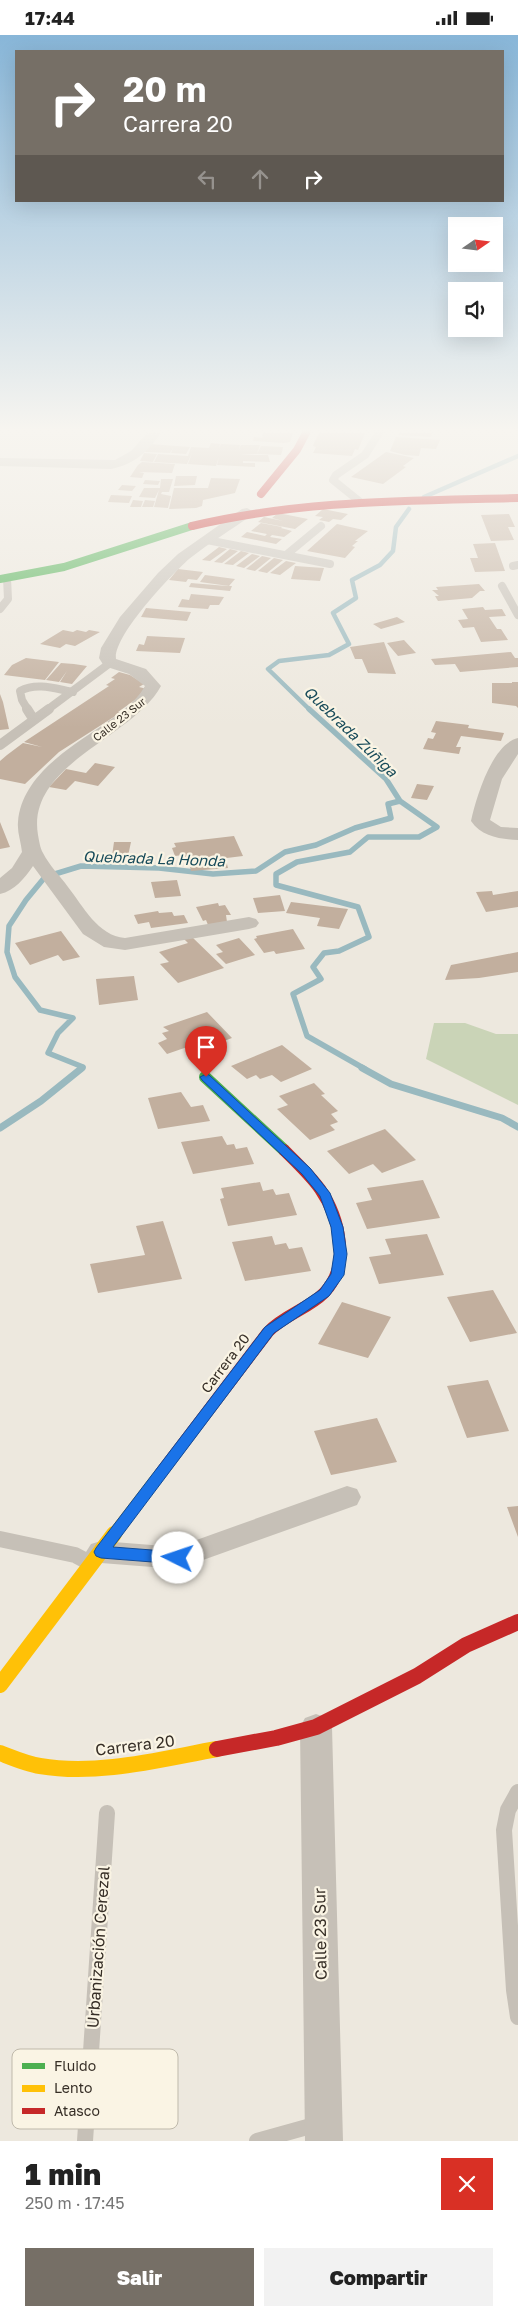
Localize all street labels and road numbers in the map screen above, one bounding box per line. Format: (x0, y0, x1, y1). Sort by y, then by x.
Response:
street label: Calle 23 Sur (90, 694, 149, 744)
street label: Carrera 20 (197, 1330, 253, 1396)
street label: Carrera 20 (94, 1730, 176, 1760)
street label: Urbanización Cerezal (82, 1865, 114, 2029)
street label: Calle 23 Sur (309, 1888, 331, 1980)

